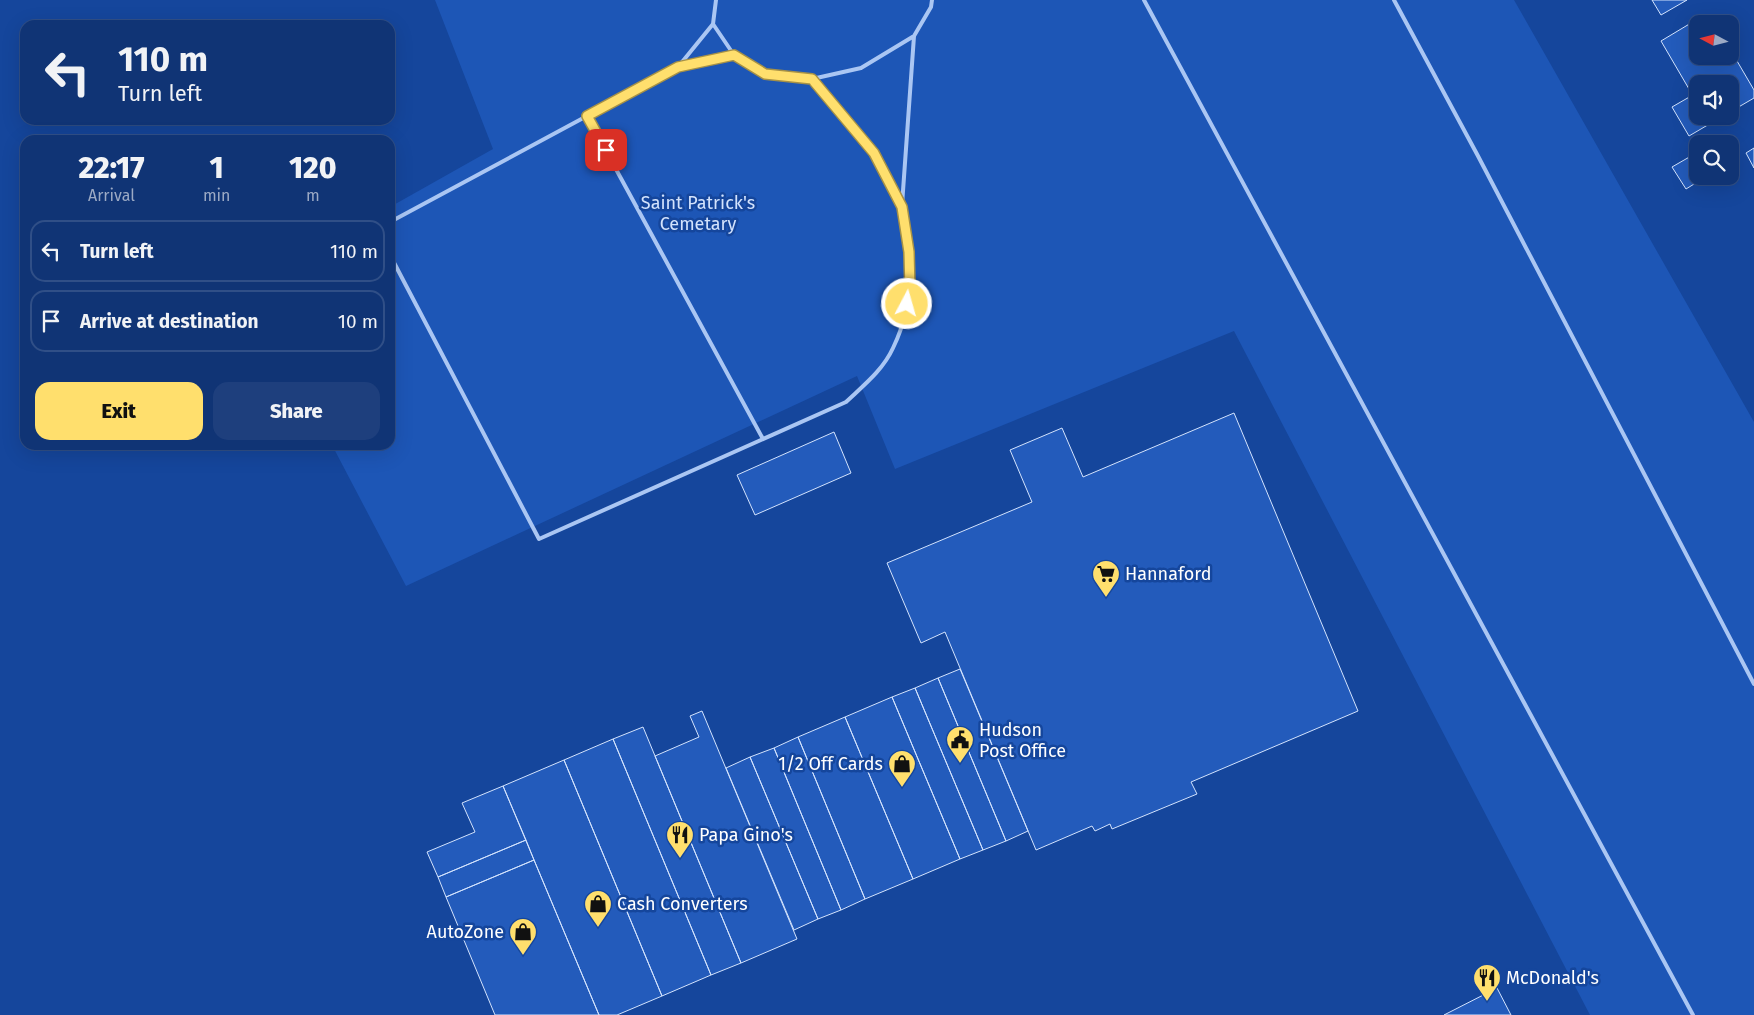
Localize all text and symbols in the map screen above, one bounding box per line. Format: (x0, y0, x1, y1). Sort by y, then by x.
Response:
north arrow (1689, 15, 1739, 65)
map controls (1689, 15, 1739, 185)
text: 110 m (118, 38, 208, 80)
icon: left (35, 40, 100, 105)
button: sound (1689, 75, 1739, 125)
text: Turn left (118, 80, 202, 107)
pin (585, 129, 627, 171)
button: search (1689, 135, 1739, 185)
icon: arrive (592, 136, 620, 164)
text: 22:17 (78, 150, 144, 186)
text: 1 (210, 150, 224, 186)
text: 120 (289, 150, 337, 186)
text: Arrival (88, 186, 135, 205)
text: min (203, 186, 230, 205)
text: m (306, 186, 320, 205)
park label: Saint Patrick's Cemetary (641, 192, 755, 235)
icon: left (37, 237, 65, 265)
text: Turn left (80, 240, 154, 263)
text: 110 m (330, 240, 378, 263)
position arrow (880, 277, 932, 329)
icon: arrive (37, 307, 65, 335)
text: Arrive at destination (80, 310, 259, 333)
text: 10 m (338, 310, 378, 333)
button: Exit (35, 382, 203, 440)
button: Share (213, 382, 380, 440)
supermarket icon: Hannaford (1091, 559, 1121, 598)
place label: Hannaford (1125, 563, 1211, 585)
place label: Hudson Post Office (979, 719, 1066, 762)
public building icon: Hudson Post Office (945, 725, 975, 764)
shop icon: 1/2 Off Cards (887, 749, 917, 788)
place label: 1/2 Off Cards (778, 753, 883, 775)
restaurant icon: Papa Gino's (665, 820, 695, 859)
place label: Papa Gino's (699, 824, 793, 846)
shop icon: Cash Converters (583, 889, 613, 928)
place label: Cash Converters (617, 893, 748, 915)
shop icon: AutoZone (508, 917, 538, 956)
place label: AutoZone (427, 921, 504, 943)
restaurant icon: McDonald's (1472, 963, 1502, 1002)
place label: McDonald's (1506, 967, 1599, 989)

